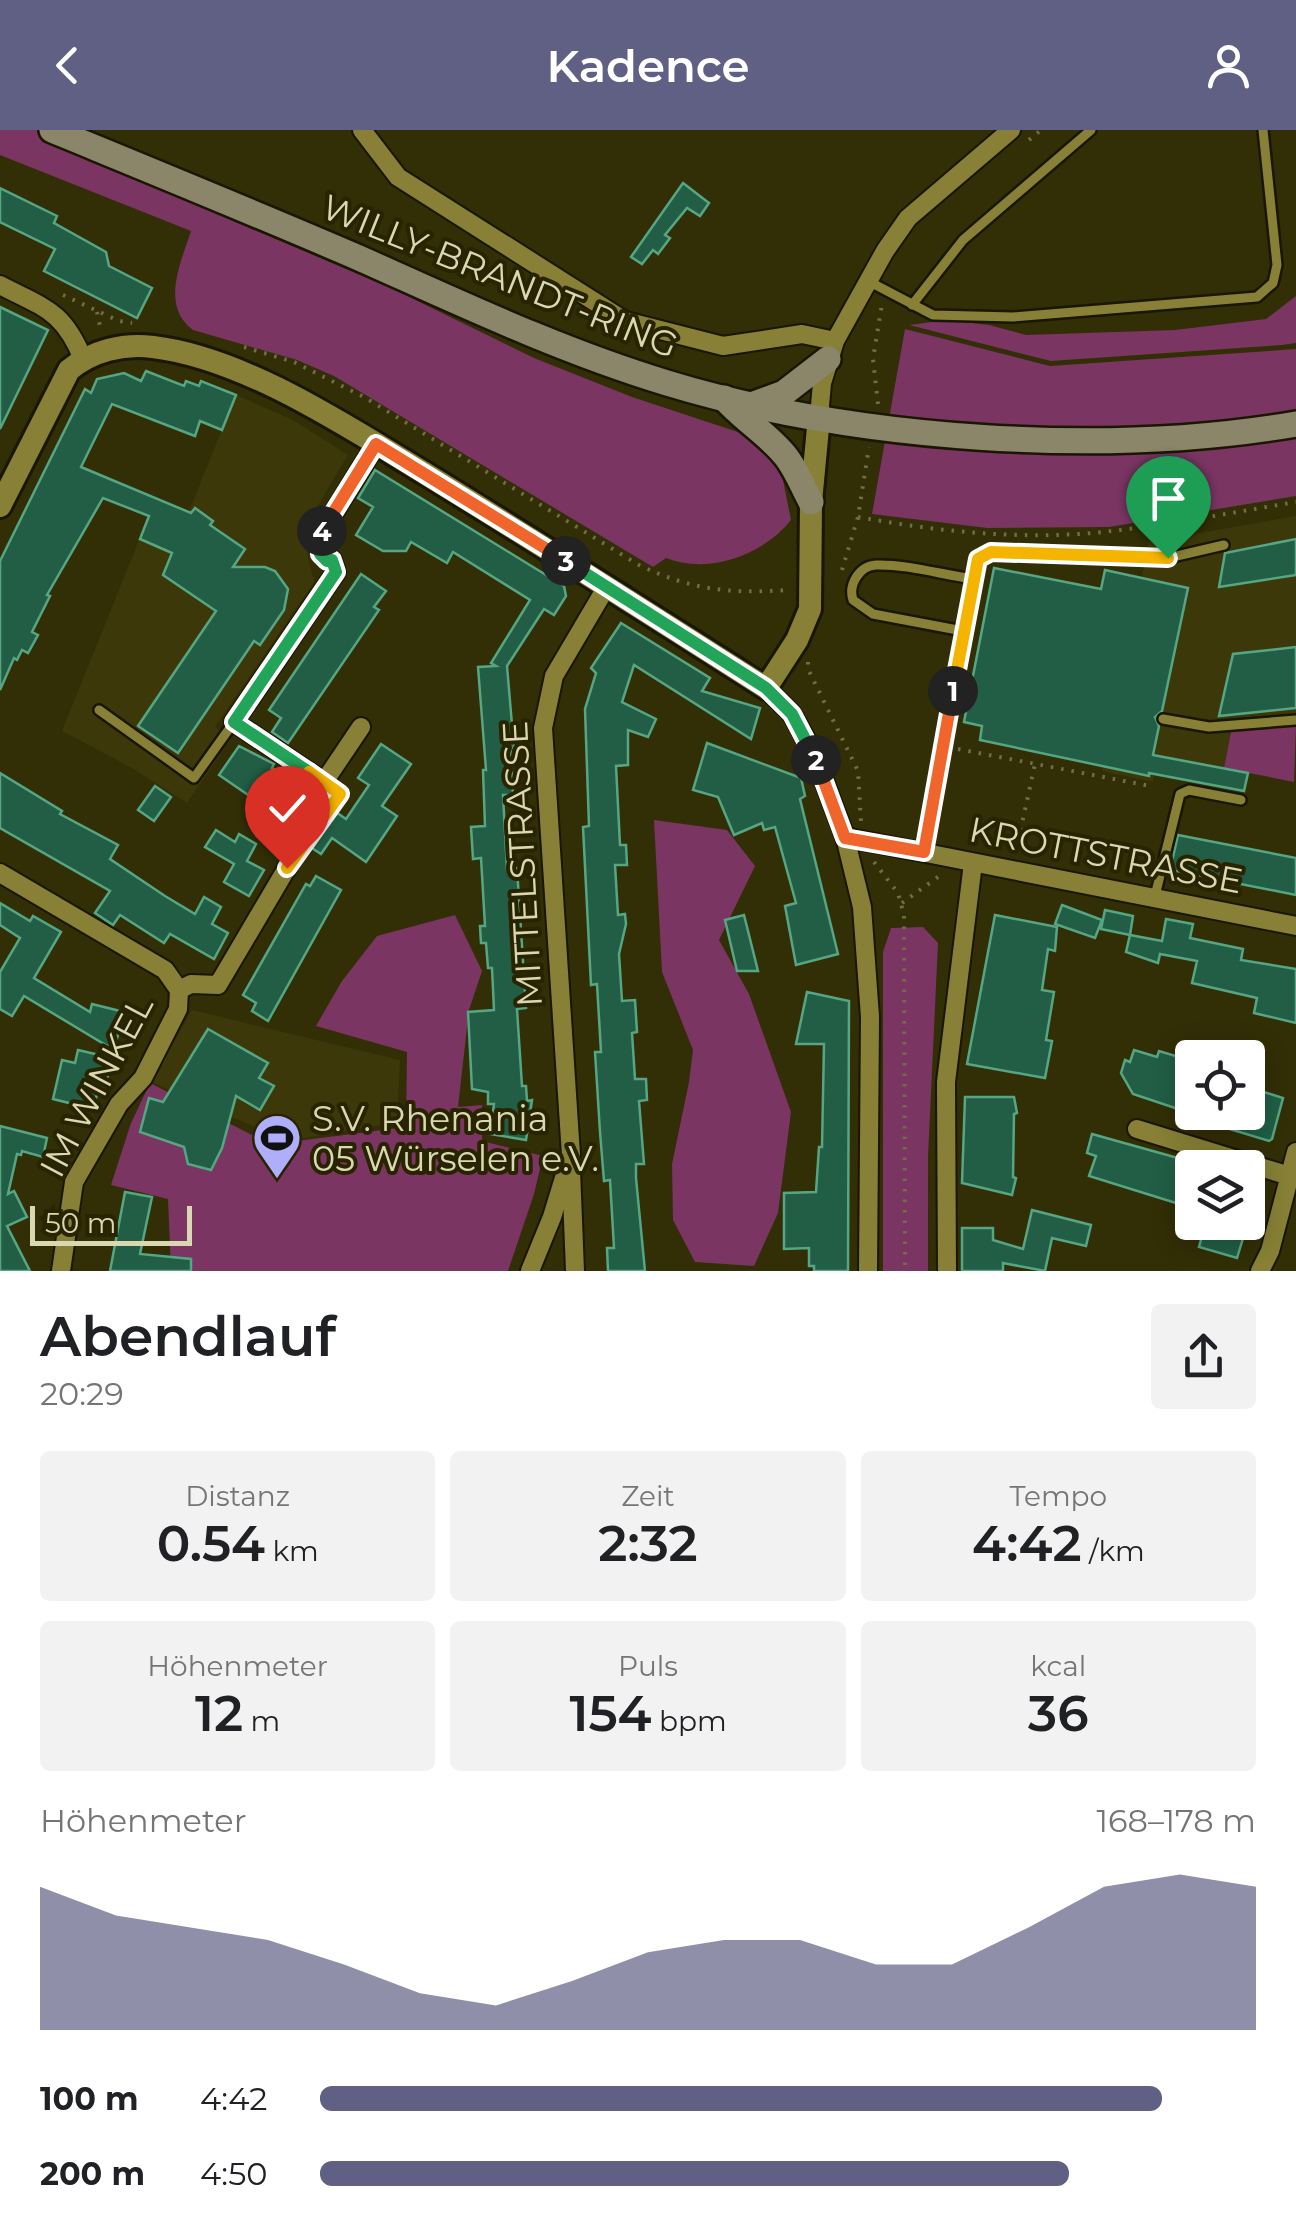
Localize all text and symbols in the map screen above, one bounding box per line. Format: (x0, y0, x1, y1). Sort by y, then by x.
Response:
icon: back (40, 38, 95, 93)
text: Kadence (546, 38, 750, 93)
icon: person (1201, 38, 1256, 93)
street label: WILLY-BRANDT-RING (316, 185, 684, 367)
pin (1126, 456, 1211, 559)
icon: arrive (1141, 471, 1196, 526)
pin: 4 (297, 506, 347, 556)
text: 4 (312, 514, 332, 548)
pin: 3 (541, 536, 591, 586)
text: 3 (558, 544, 574, 578)
pin: 1 (928, 666, 978, 716)
text: 1 (948, 674, 958, 708)
street label: MITTELSTRASSE (493, 720, 551, 1008)
pin: 2 (791, 735, 841, 785)
text: 2 (808, 743, 824, 777)
pin (245, 766, 330, 869)
icon: check (260, 781, 315, 836)
street label: KROTTSTRASSE (966, 807, 1246, 903)
street label: IM WINKEL (30, 988, 162, 1184)
map controls (1175, 1040, 1265, 1240)
button: locate (1175, 1040, 1265, 1130)
place label: S.V. Rhenania 05 Würselen e.V. (312, 1097, 599, 1180)
sports icon: S.V. Rhenania 05 Würselen e.V. (251, 1112, 303, 1180)
button: layers (1175, 1150, 1265, 1240)
scale bar (30, 1201, 192, 1246)
text: 50 m (45, 1206, 116, 1240)
text: Abendlauf (40, 1303, 336, 1370)
button: share (1151, 1304, 1256, 1409)
text: 20:29 (40, 1374, 124, 1413)
text: Distanz (185, 1479, 290, 1513)
text: Zeit (621, 1479, 675, 1513)
text: Tempo (1009, 1479, 1107, 1513)
text: 0.54 (157, 1513, 265, 1574)
text: 2:32 (598, 1513, 698, 1574)
text: 4:42 (972, 1513, 1082, 1574)
text: km (265, 1534, 319, 1568)
text: /km (1082, 1534, 1145, 1568)
text: Höhenmeter (147, 1649, 328, 1683)
text: Puls (618, 1649, 678, 1683)
text: kcal (1030, 1649, 1086, 1683)
text: 12 (195, 1683, 243, 1744)
text: 154 (569, 1683, 652, 1744)
text: 36 (1028, 1683, 1089, 1744)
text: m (243, 1704, 280, 1738)
text: bpm (652, 1704, 727, 1738)
text: Höhenmeter (40, 1801, 247, 1840)
text: 168–178 m (1097, 1801, 1256, 1840)
text: 100 m (40, 2079, 139, 2118)
text: 4:42 (200, 2079, 267, 2118)
text: 200 m (40, 2154, 145, 2193)
text: 4:50 (200, 2154, 267, 2193)

